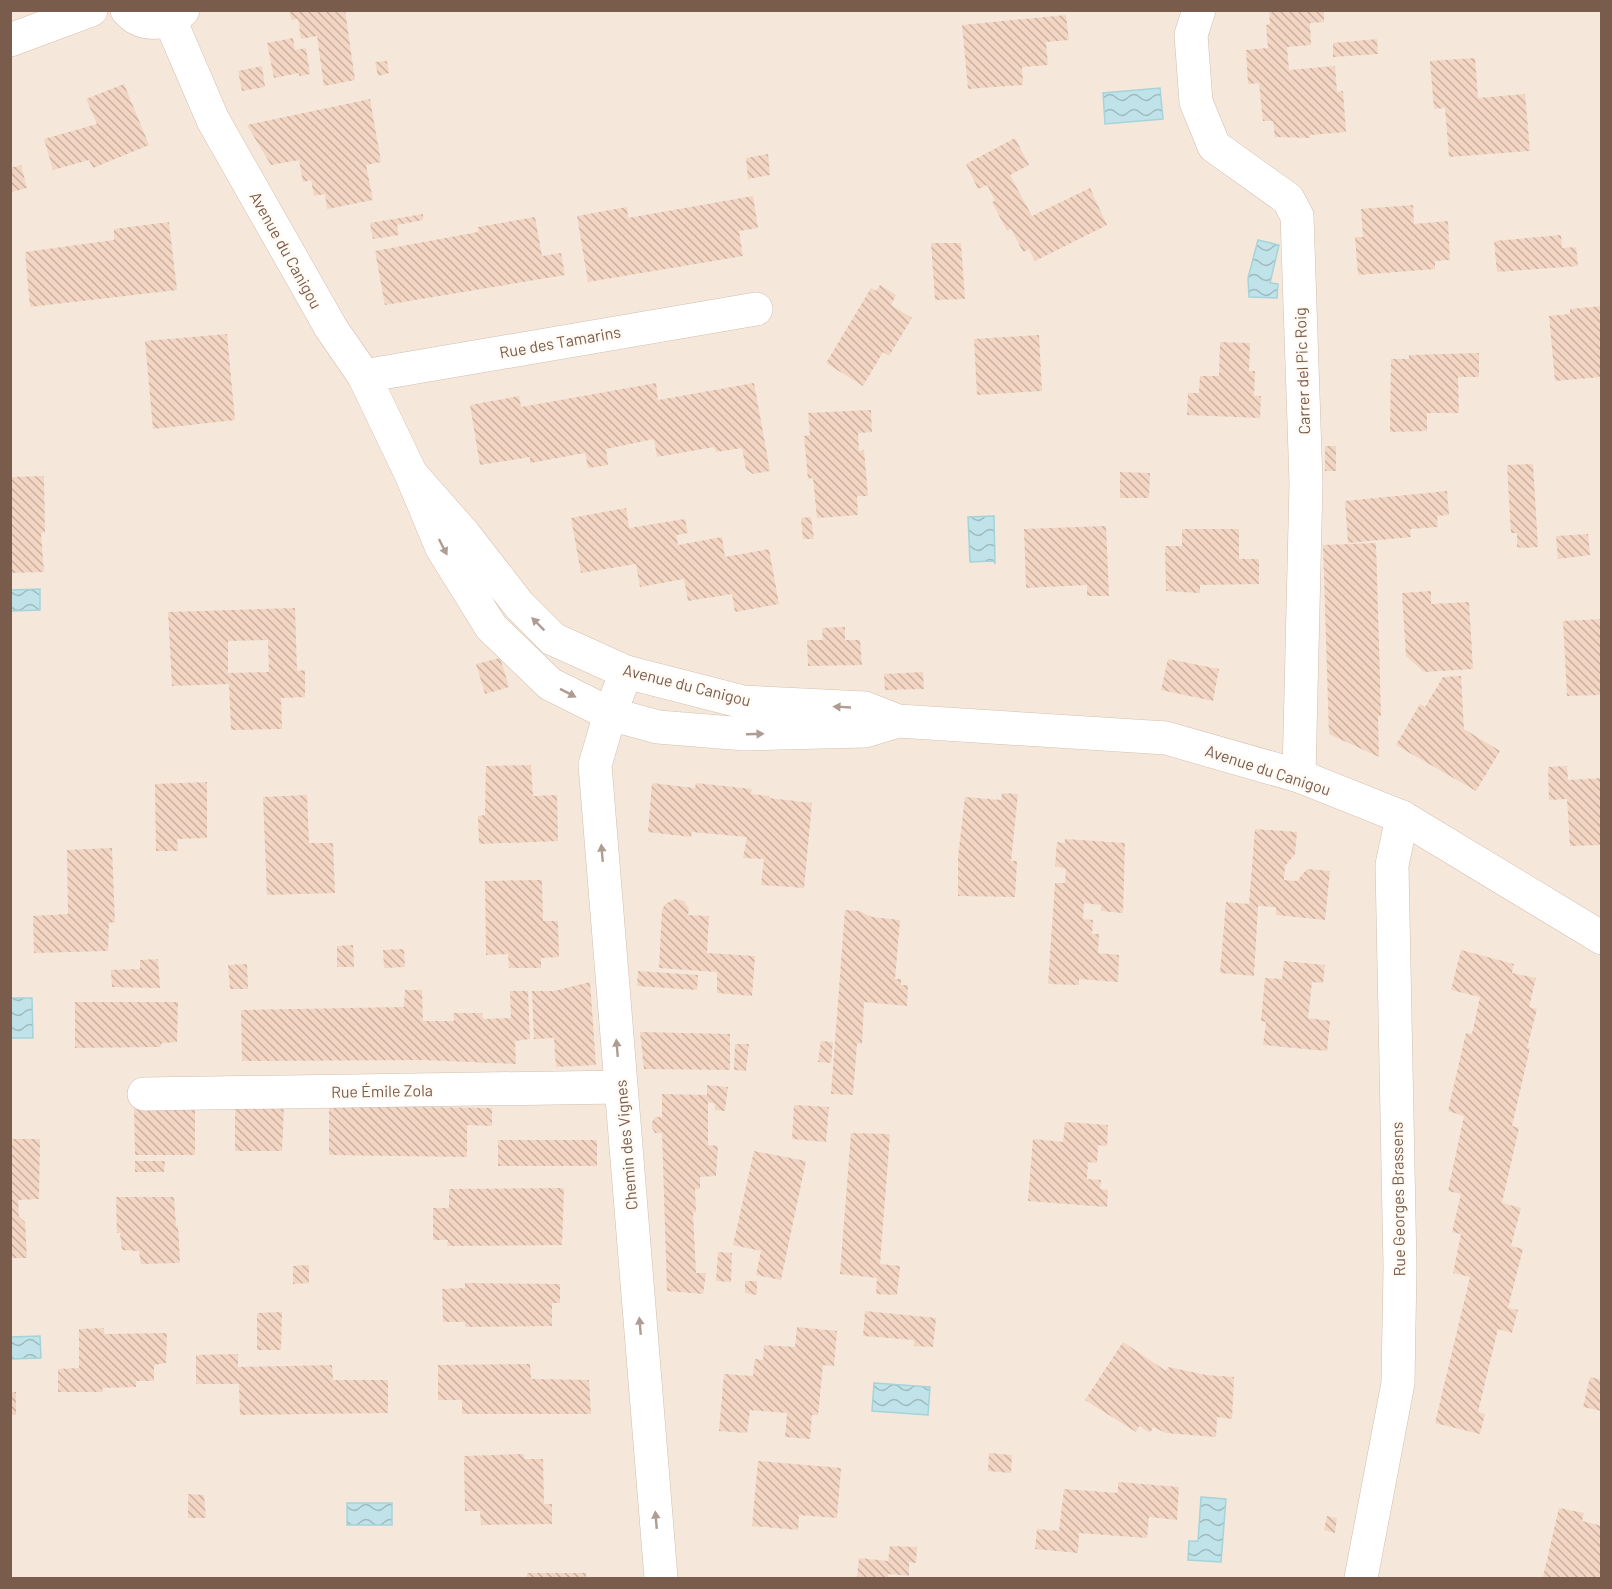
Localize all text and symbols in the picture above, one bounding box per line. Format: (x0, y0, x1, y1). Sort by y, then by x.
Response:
street label: Avenue du Canigou (246, 188, 326, 312)
street label: Carrer del Pic Roig (1290, 307, 1313, 435)
street label: Rue des Tamarins (498, 321, 622, 362)
one-way arrow (438, 539, 448, 556)
one-way arrow (530, 617, 545, 631)
street label: Avenue du Canigou (621, 659, 753, 710)
one-way arrow (559, 688, 576, 698)
one-way arrow (832, 702, 851, 711)
one-way arrow (746, 729, 765, 739)
street label: Avenue du Canigou (1203, 740, 1333, 799)
one-way arrow (597, 844, 607, 863)
one-way arrow (613, 1038, 622, 1057)
street label: Chemin des Vignes (610, 1079, 641, 1211)
street label: Rue Émile Zola (331, 1080, 433, 1101)
street label: Rue Georges Brassens (1387, 1122, 1408, 1276)
one-way arrow (635, 1316, 644, 1335)
one-way arrow (651, 1511, 661, 1530)

